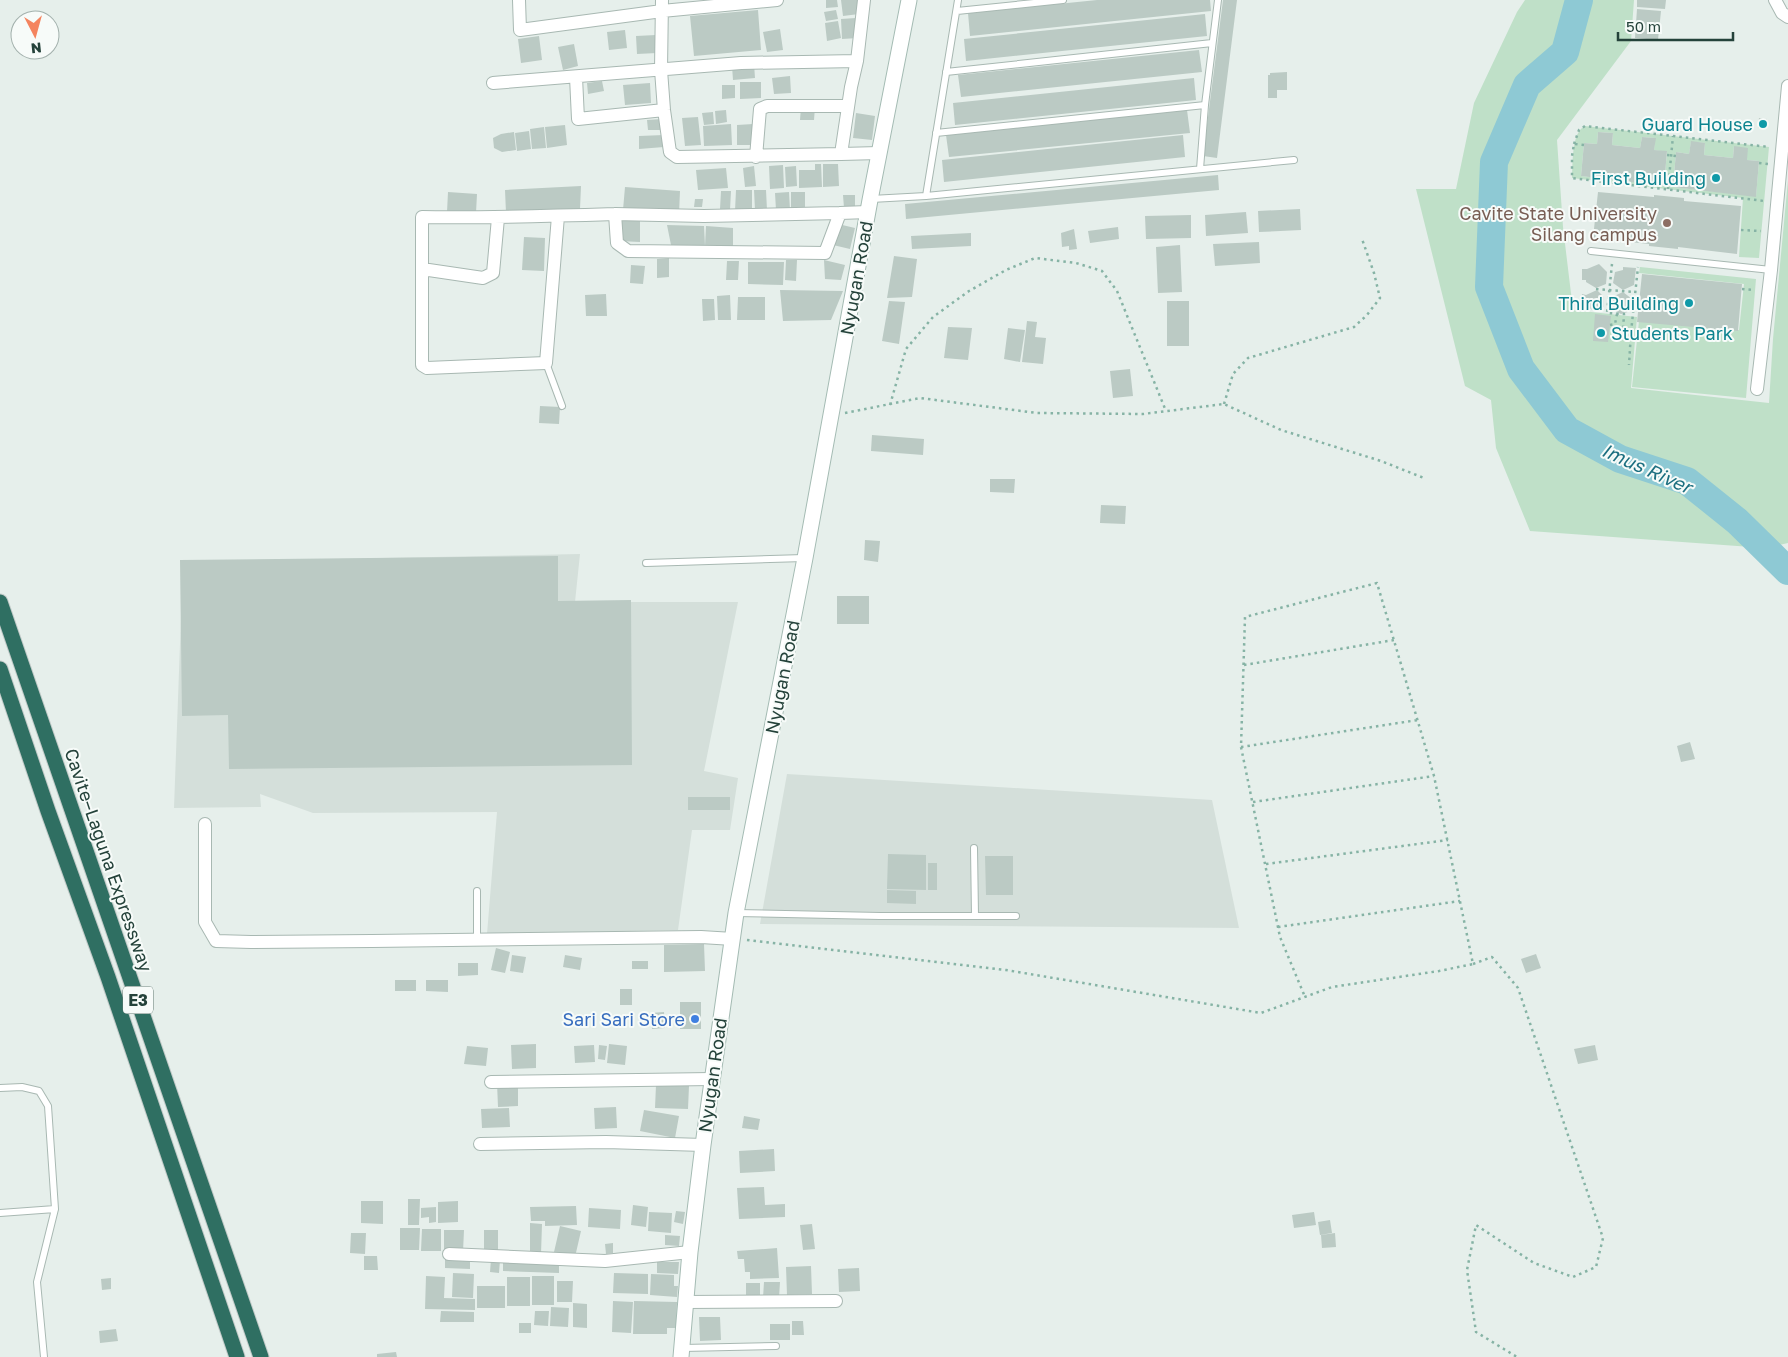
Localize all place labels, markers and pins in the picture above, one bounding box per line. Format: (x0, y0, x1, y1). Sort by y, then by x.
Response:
place label: Guard House (1641, 113, 1753, 135)
marker: Guard House (1757, 118, 1769, 130)
place label: First Building (1591, 167, 1706, 189)
marker: First Building (1710, 172, 1722, 184)
place label: Cavite State University Silang campus (1459, 202, 1657, 245)
marker: Cavite State University Silang campus (1661, 217, 1673, 229)
place label: Third Building (1558, 292, 1679, 314)
marker: Third Building (1683, 297, 1695, 309)
place label: Students Park (1611, 322, 1733, 344)
marker: Students Park (1595, 327, 1607, 339)
place label: Sari Sari Store (562, 1008, 685, 1030)
marker: Sari Sari Store (689, 1013, 701, 1025)

